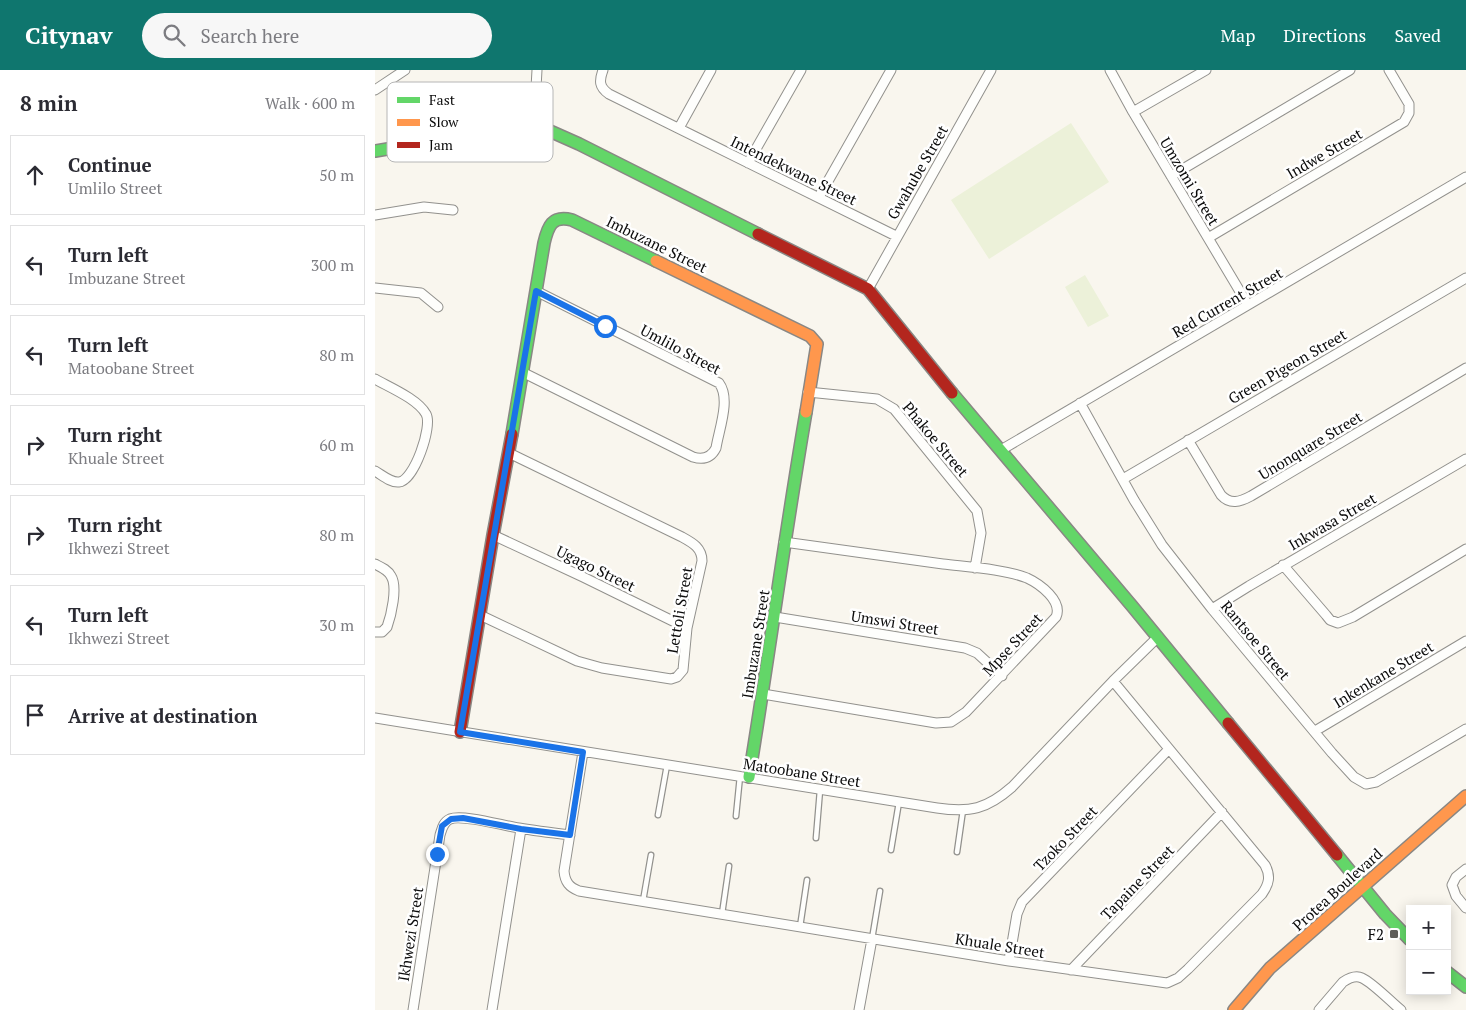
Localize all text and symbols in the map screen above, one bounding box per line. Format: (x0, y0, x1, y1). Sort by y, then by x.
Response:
search box (142, 13, 492, 58)
text: Citynav (25, 19, 112, 51)
icon: search (160, 21, 188, 49)
text: Search here (200, 23, 299, 48)
text: Map (1220, 23, 1255, 47)
text: Directions (1283, 23, 1366, 47)
text: Saved (1394, 23, 1441, 47)
legend (387, 82, 553, 162)
text: 8 min (20, 89, 77, 117)
text: Fast (429, 90, 456, 109)
text: Walk · 600 m (265, 92, 355, 114)
text: Slow (429, 112, 459, 131)
street label: Gwahube Street (882, 121, 952, 223)
street label: Indwe Street (1282, 123, 1366, 183)
street label: Intendekwane Street (727, 131, 861, 210)
street label: Umzomi Street (1156, 133, 1224, 229)
text: Jam (429, 135, 453, 154)
text: Continue (68, 152, 152, 177)
icon: ahead (21, 161, 49, 189)
text: 50 m (319, 164, 354, 186)
text: Umlilo Street (68, 177, 162, 199)
street label: Imbuzane Street (603, 211, 711, 277)
text: Turn left (68, 242, 149, 267)
icon: left (21, 251, 49, 279)
text: 300 m (311, 254, 354, 276)
street label: Red Current Street (1168, 262, 1286, 342)
text: Imbuzane Street (68, 267, 185, 289)
route start (594, 315, 617, 338)
street label: Umlilo Street (637, 319, 725, 379)
street label: Green Pigeon Street (1224, 324, 1350, 408)
text: Turn left (68, 332, 149, 357)
icon: left (21, 341, 49, 369)
text: 80 m (319, 344, 354, 366)
text: Matoobane Street (68, 357, 195, 379)
street label: Phakoe Street (899, 397, 974, 481)
street label: Unonquare Street (1254, 406, 1366, 484)
text: Turn right (68, 422, 162, 447)
icon: right (21, 431, 49, 459)
text: 60 m (319, 434, 354, 456)
text: Khuale Street (68, 447, 164, 469)
street label: Inkwasa Street (1284, 488, 1380, 554)
text: Turn right (68, 512, 162, 537)
icon: right (21, 521, 49, 549)
text: 80 m (319, 524, 354, 546)
text: Ikhwezi Street (68, 537, 170, 559)
street label: Ugago Street (553, 540, 639, 596)
street label: Lettoli Street (662, 565, 697, 655)
street label: Imbuzane Street (737, 588, 774, 700)
street label: Rantsoe Street (1217, 596, 1295, 684)
text: Turn left (68, 602, 149, 627)
street label: Umswi Street (850, 605, 941, 639)
street label: Mpse Street (978, 608, 1047, 680)
icon: left (21, 611, 49, 639)
text: 30 m (319, 614, 354, 636)
text: Ikhwezi Street (68, 627, 170, 649)
street label: Inkenkane Street (1329, 636, 1437, 712)
icon: arrive (21, 701, 49, 729)
text: Arrive at destination (68, 703, 257, 728)
street label: Matoobane Street (742, 753, 863, 791)
street label: Tzoko Street (1029, 801, 1102, 875)
street label: Tapaine Street (1096, 840, 1178, 924)
route end (426, 843, 449, 866)
street label: Protea Boulevard (1288, 843, 1386, 935)
street label: Ikhwezi Street (393, 885, 427, 983)
map controls (1406, 905, 1451, 995)
button: + (1406, 905, 1451, 950)
place label: F2 (1368, 924, 1384, 944)
street label: Khuale Street (954, 928, 1047, 962)
marker: F2 (1388, 928, 1400, 940)
button: − (1406, 950, 1451, 995)

